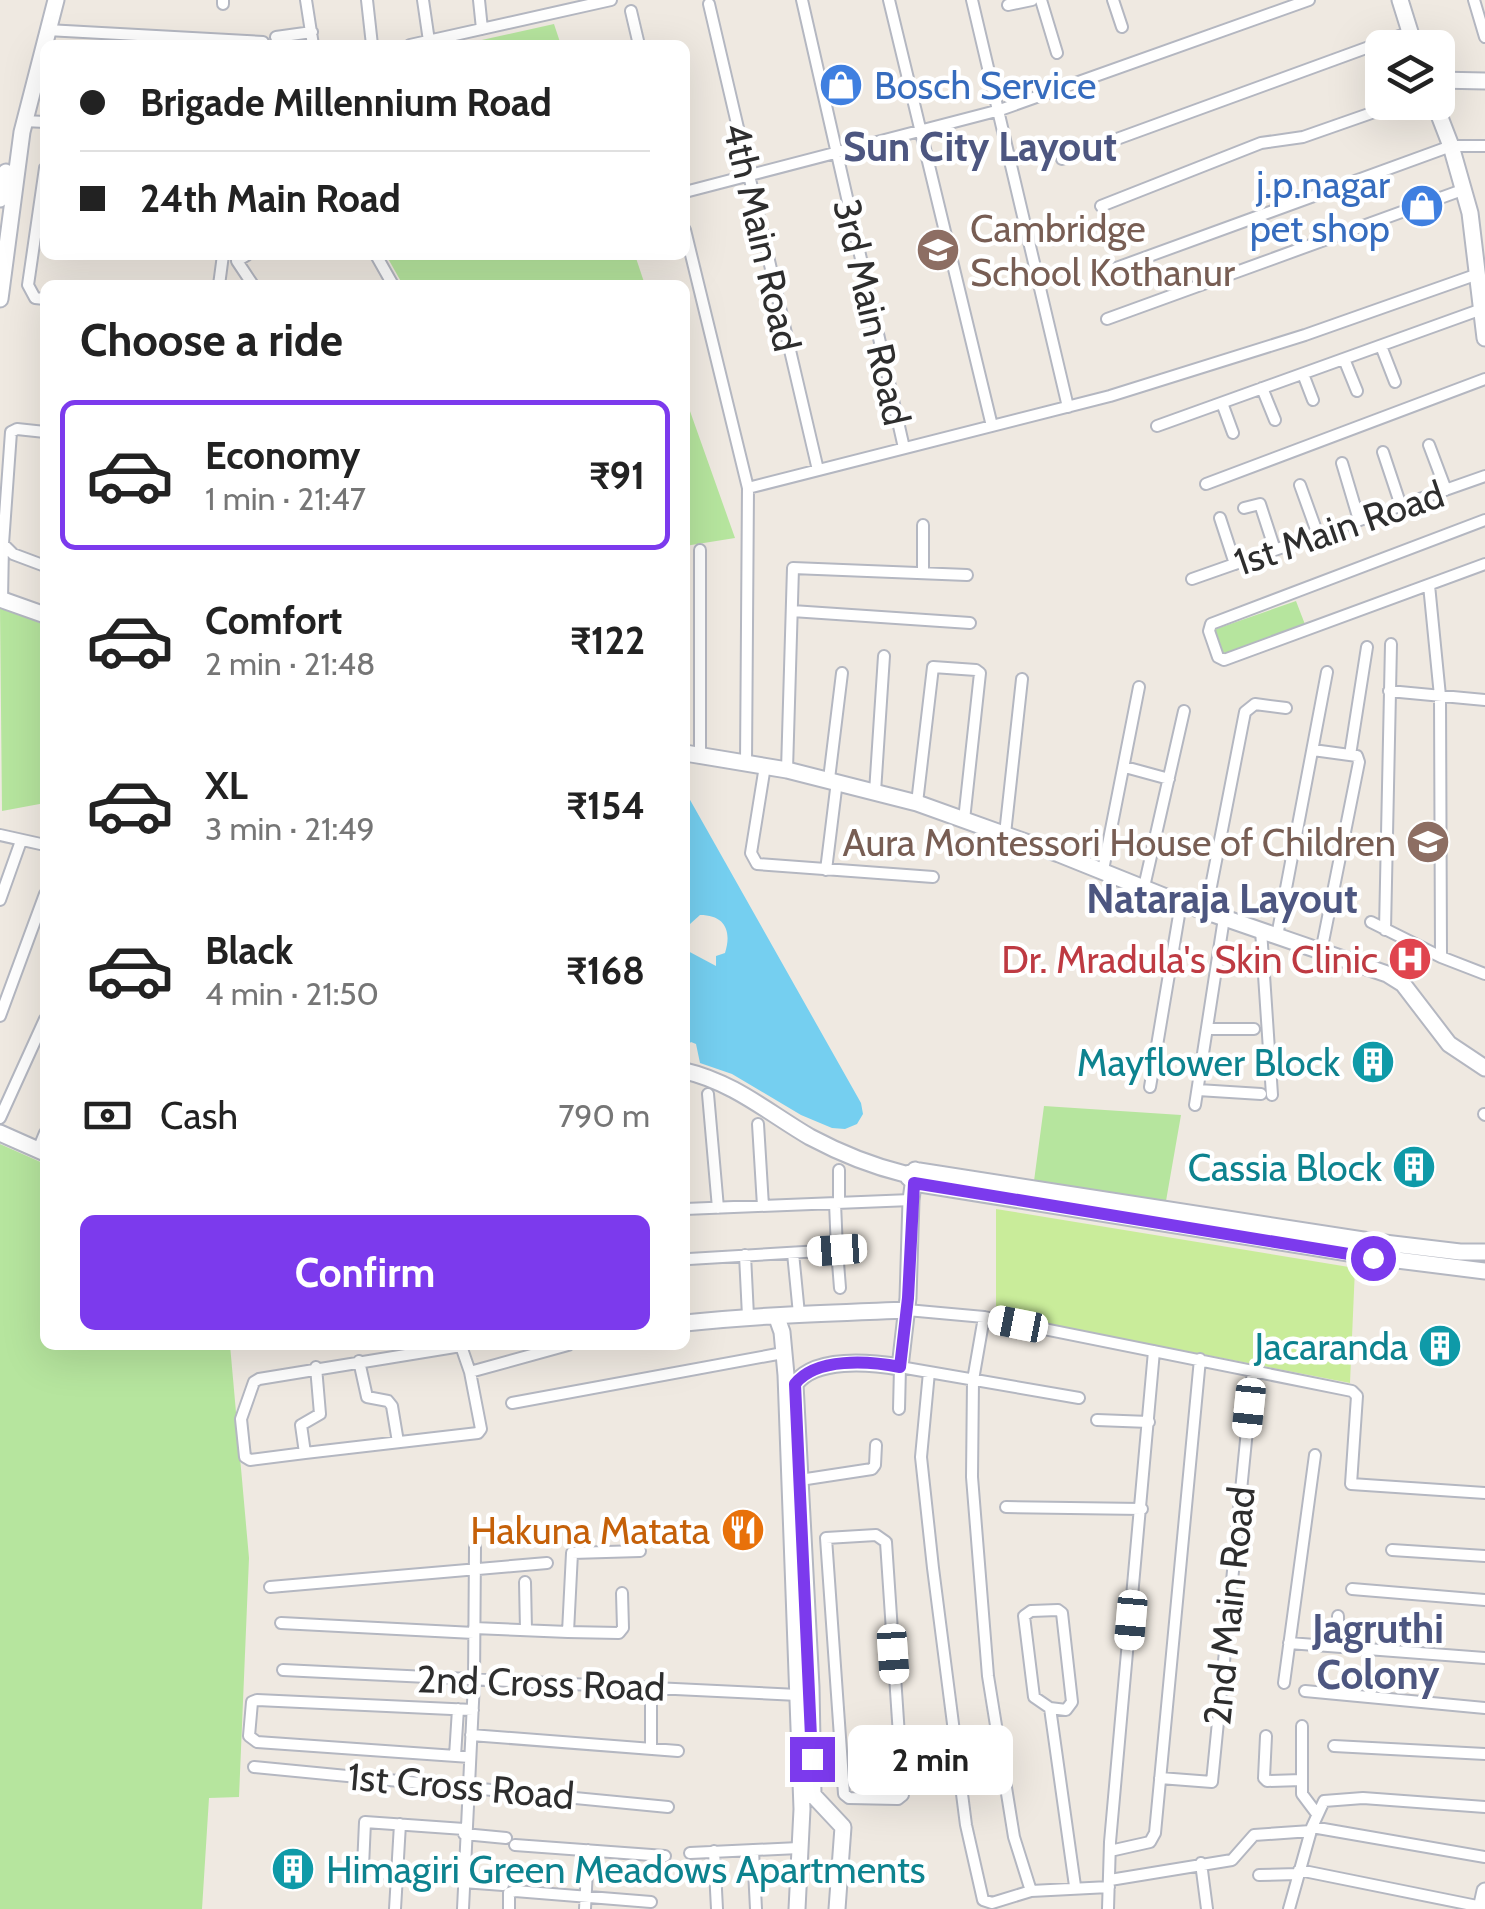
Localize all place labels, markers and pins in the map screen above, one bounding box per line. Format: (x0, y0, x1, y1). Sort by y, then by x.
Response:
shop icon: Bosch Service (818, 62, 864, 108)
place label: Bosch Service (874, 62, 1097, 109)
place label: j.p.nagar pet shop (1250, 161, 1390, 252)
shop icon: j.p.nagar pet shop (1399, 183, 1445, 229)
place label: Cambridge School Kothanur (970, 205, 1235, 296)
school or university icon: Cambridge School Kothanur (915, 227, 961, 273)
place label: Aura Montessori House of Children (842, 819, 1396, 866)
school or university icon: Aura Montessori House of Children (1405, 819, 1451, 865)
place label: Dr. Mradula's Skin Clinic (1001, 936, 1378, 983)
hospital icon: Dr. Mradula's Skin Clinic (1387, 936, 1433, 982)
place label: Mayflower Block (1077, 1039, 1340, 1086)
building icon: Mayflower Block (1350, 1039, 1396, 1085)
place label: Cassia Block (1188, 1144, 1382, 1191)
building icon: Cassia Block (1391, 1144, 1437, 1190)
place label: Jacaranda (1253, 1323, 1408, 1370)
building icon: Jacaranda (1417, 1323, 1463, 1369)
place label: Hakuna Matata (470, 1507, 710, 1554)
restaurant icon: Hakuna Matata (720, 1507, 766, 1553)
building icon: Himagiri Green Meadows Apartments (270, 1846, 316, 1892)
place label: Himagiri Green Meadows Apartments (326, 1846, 926, 1893)

